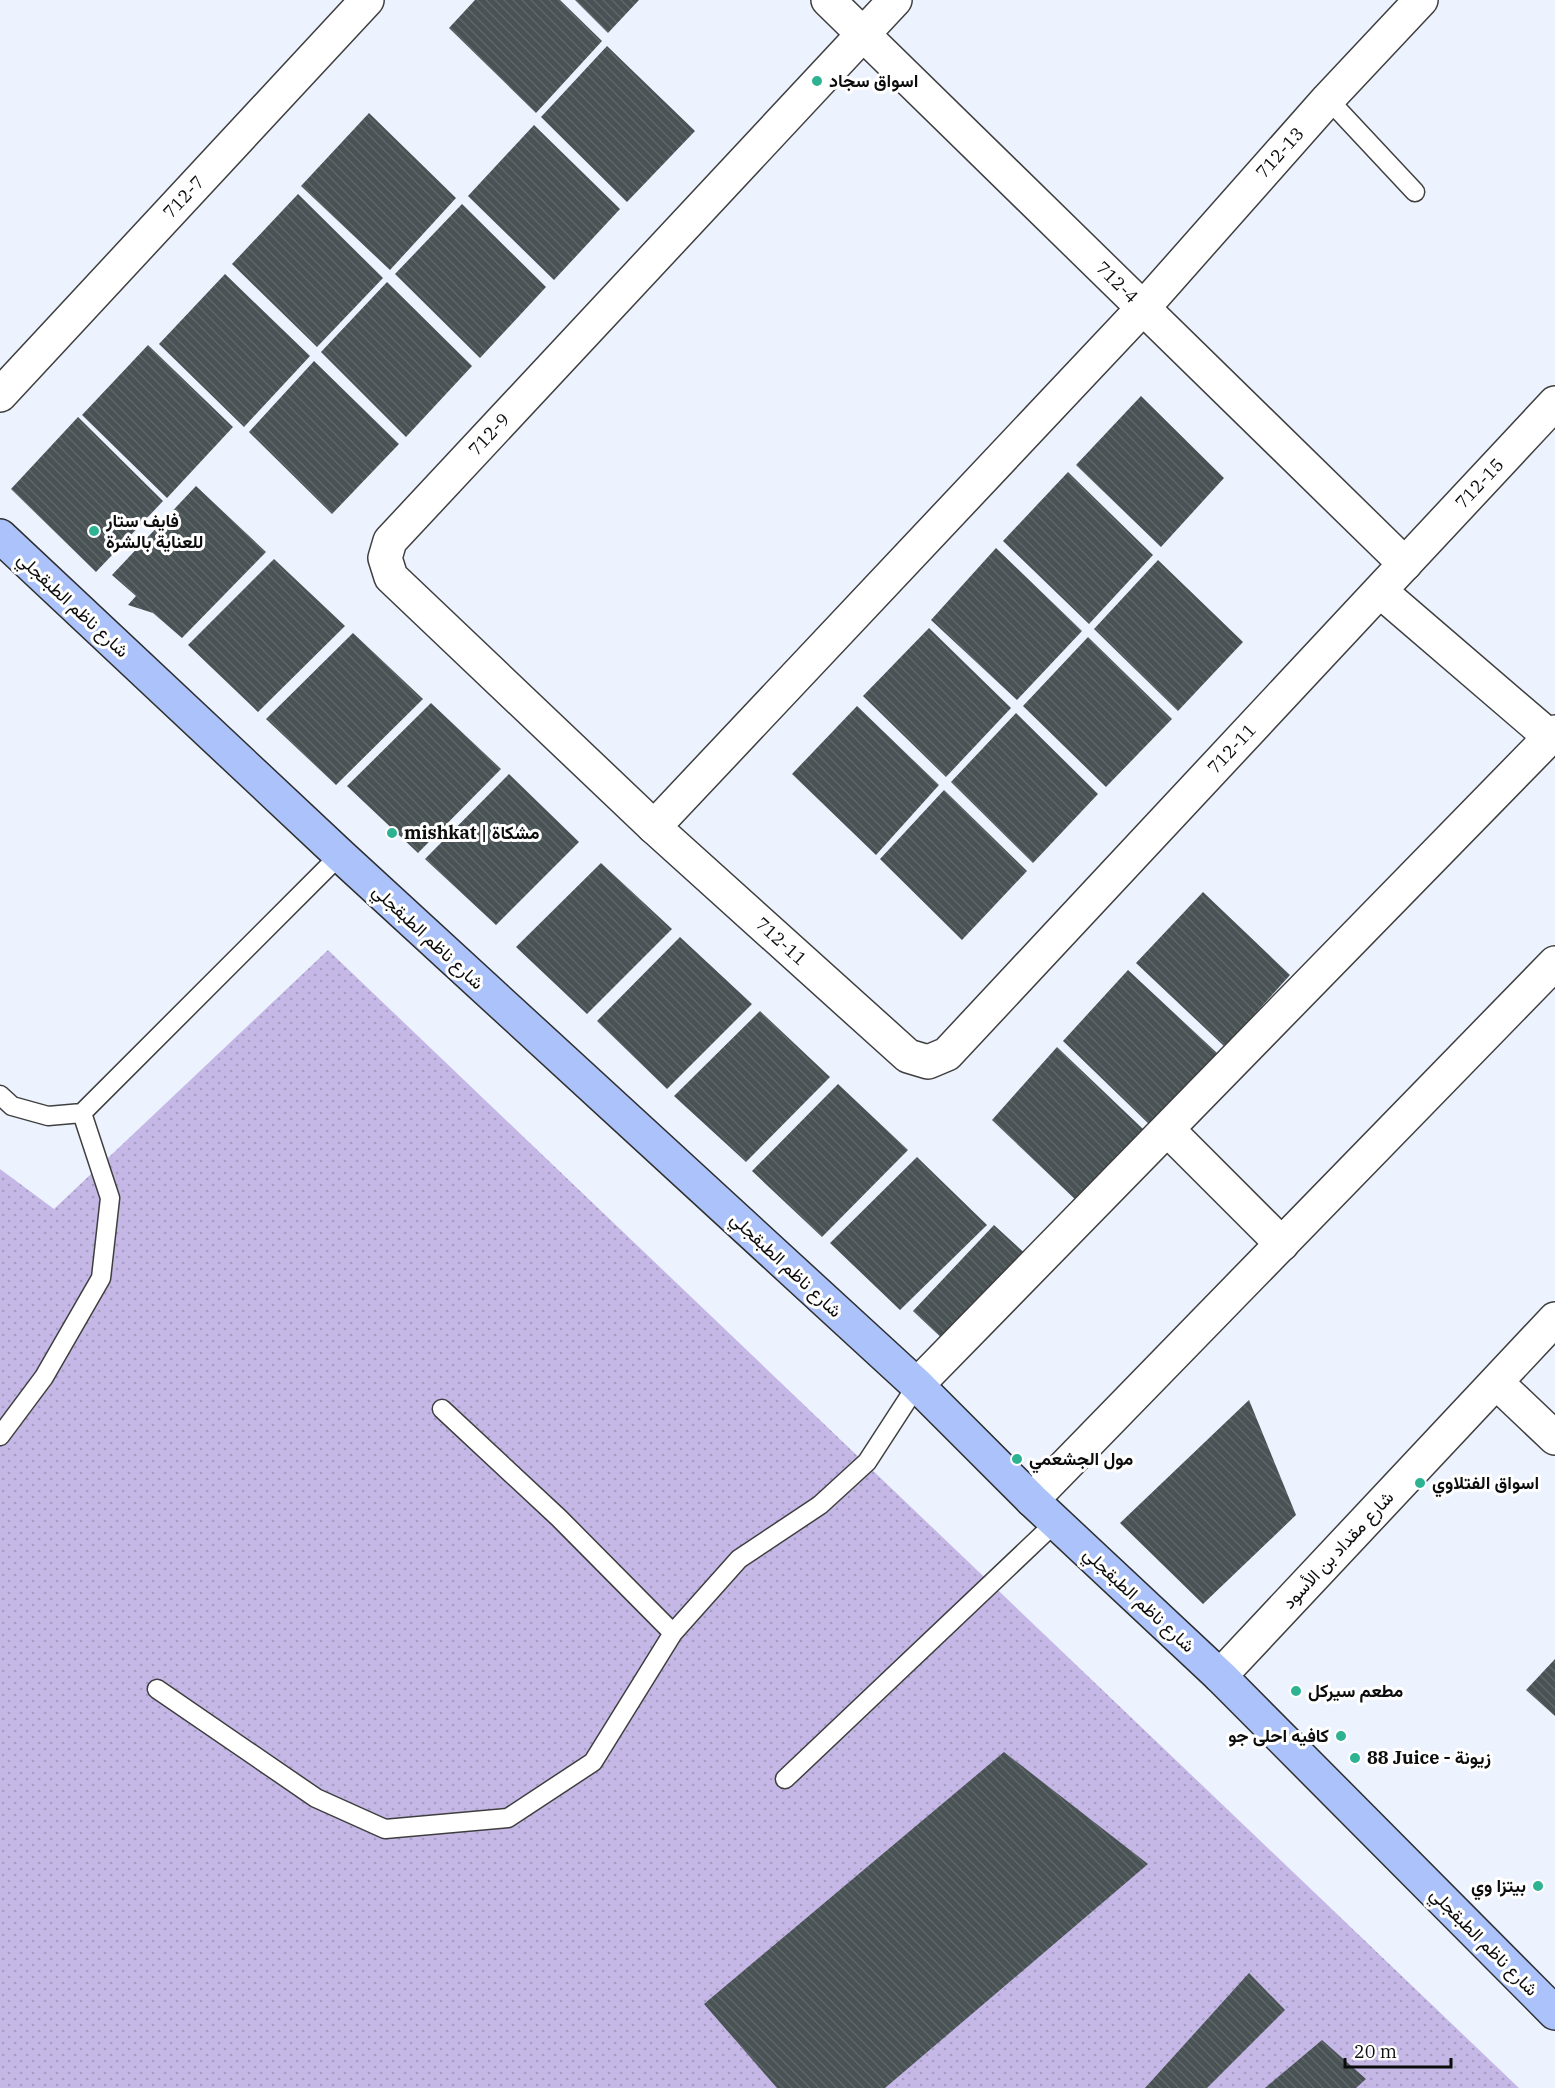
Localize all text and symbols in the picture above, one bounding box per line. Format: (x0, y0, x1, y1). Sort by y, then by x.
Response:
place label: اسواق سجاد (829, 69, 918, 92)
marker: اسواق سجاد (810, 74, 824, 88)
street label: 712-13 (1251, 122, 1309, 183)
street label: 712-7 (158, 171, 209, 223)
street label: 712-4 (1091, 256, 1143, 308)
street label: 712-9 (463, 408, 514, 461)
street label: 712-15 (1450, 453, 1509, 513)
place label: فايف ستار للعناية بالشرة (105, 509, 204, 553)
marker: فايف ستار للعناية بالشرة (87, 524, 101, 538)
street label: شارع ناظم الطبقجلي (10, 547, 134, 665)
street label: 712-11 (1202, 718, 1261, 779)
place label: mishkat | مشكاة (404, 821, 540, 844)
marker: mishkat | مشكاة (385, 826, 399, 840)
street label: شارع ناظم الطبقجلي (365, 879, 489, 997)
street label: 712-11 (751, 912, 812, 970)
street label: شارع ناظم الطبقجلي (723, 1207, 847, 1325)
place label: مول الجشعمي (1029, 1447, 1133, 1474)
marker: مول الجشعمي (1010, 1452, 1024, 1466)
place label: اسواق الفتلاوي (1432, 1471, 1539, 1498)
marker: اسواق الفتلاوي (1413, 1476, 1427, 1490)
street label: شارع مقداد بن الأسود (1277, 1486, 1399, 1614)
street label: شارع ناظم الطبقجلي (1076, 1542, 1200, 1660)
place label: مطعم سيركل (1308, 1679, 1404, 1703)
marker: مطعم سيركل (1289, 1684, 1303, 1698)
place label: كافيه احلى جو (1228, 1724, 1329, 1747)
marker: كافيه احلى جو (1334, 1729, 1348, 1743)
place label: 88 Juice - زيونة (1367, 1746, 1491, 1769)
marker: 88 Juice - زيونة (1348, 1751, 1362, 1765)
place label: بيتزا وي (1471, 1874, 1526, 1901)
marker: بيتزا وي (1531, 1879, 1545, 1893)
street label: شارع ناظم الطبقجلي (1423, 1883, 1543, 2003)
scale bar (1345, 2031, 1452, 2069)
text: 20 m (1354, 2040, 1397, 2063)

